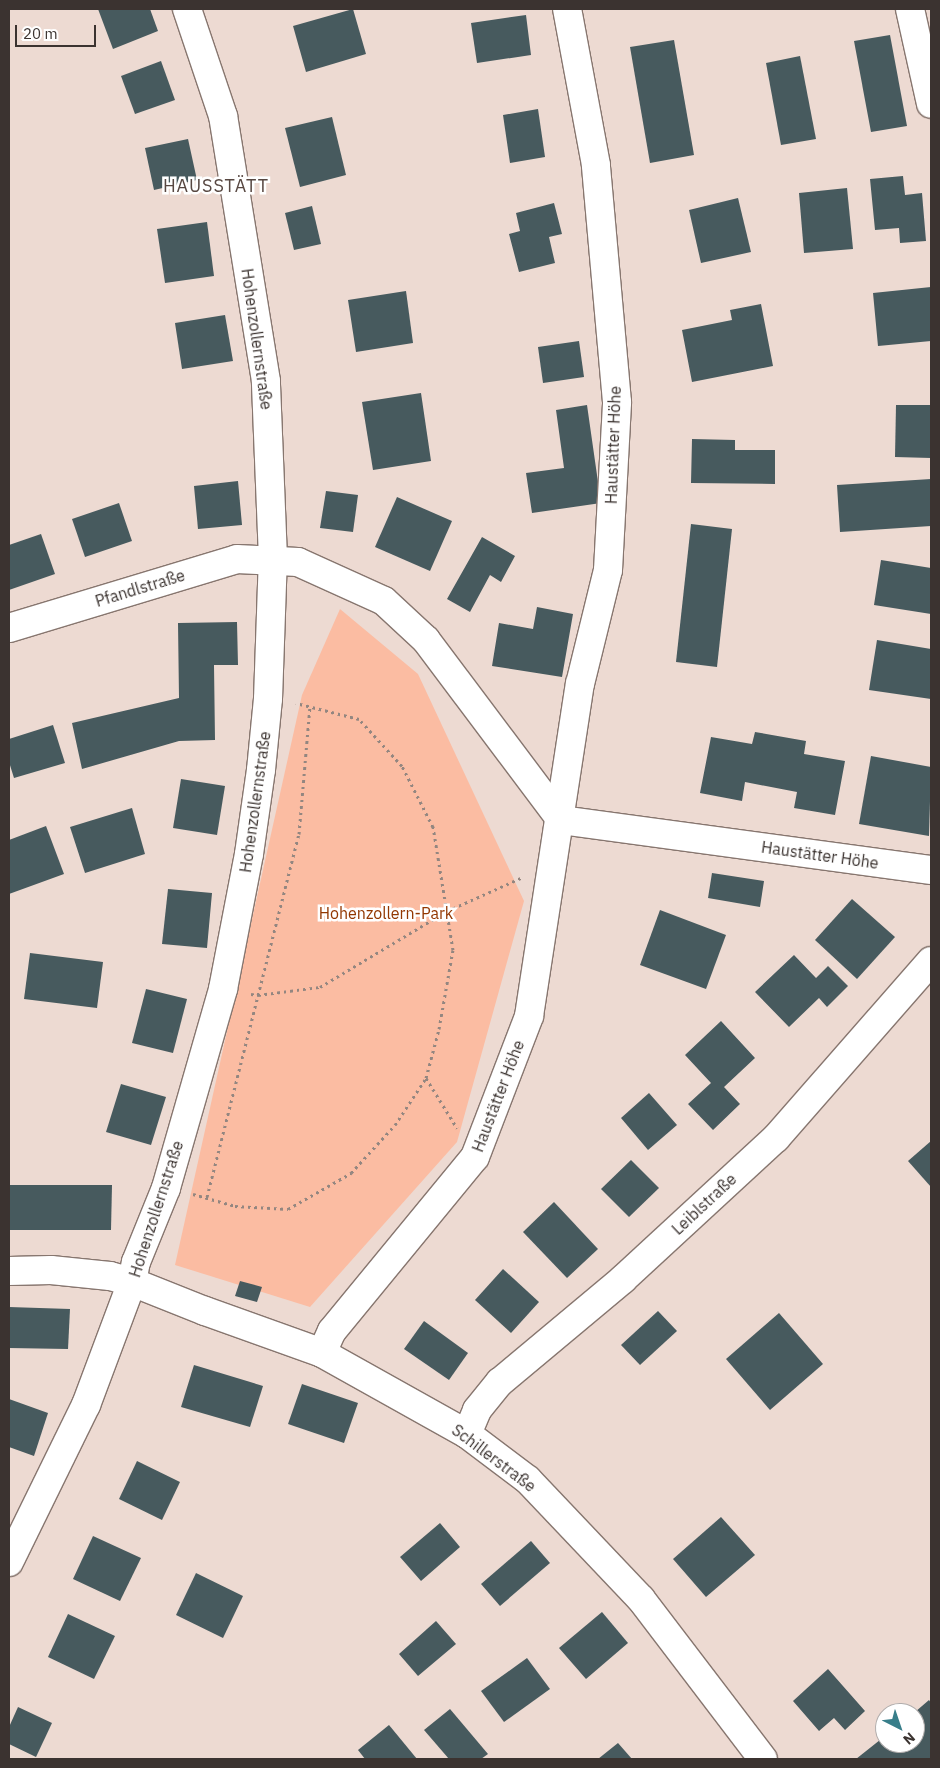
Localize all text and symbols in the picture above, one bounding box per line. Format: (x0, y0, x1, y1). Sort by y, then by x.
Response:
scale bar (18, 15, 99, 47)
text: 20 m (23, 24, 58, 43)
district label: HAUSSTÄTT (162, 175, 270, 197)
street label: Hohenzollernstraße (238, 267, 276, 411)
street label: Haustätter Höhe (601, 386, 625, 504)
street label: Pfandlstraße (93, 565, 187, 611)
street label: Hohenzollernstraße (236, 730, 274, 874)
street label: Haustätter Höhe (760, 837, 880, 873)
park label: Hohenzollern-Park (319, 903, 453, 923)
street label: Haustätter Höhe (468, 1037, 528, 1155)
street label: Hohenzollernstraße (125, 1138, 187, 1280)
street label: Leiblstraße (668, 1169, 740, 1239)
street label: Schillerstraße (448, 1420, 540, 1496)
north arrow (875, 1703, 925, 1753)
text: N (899, 1728, 919, 1749)

